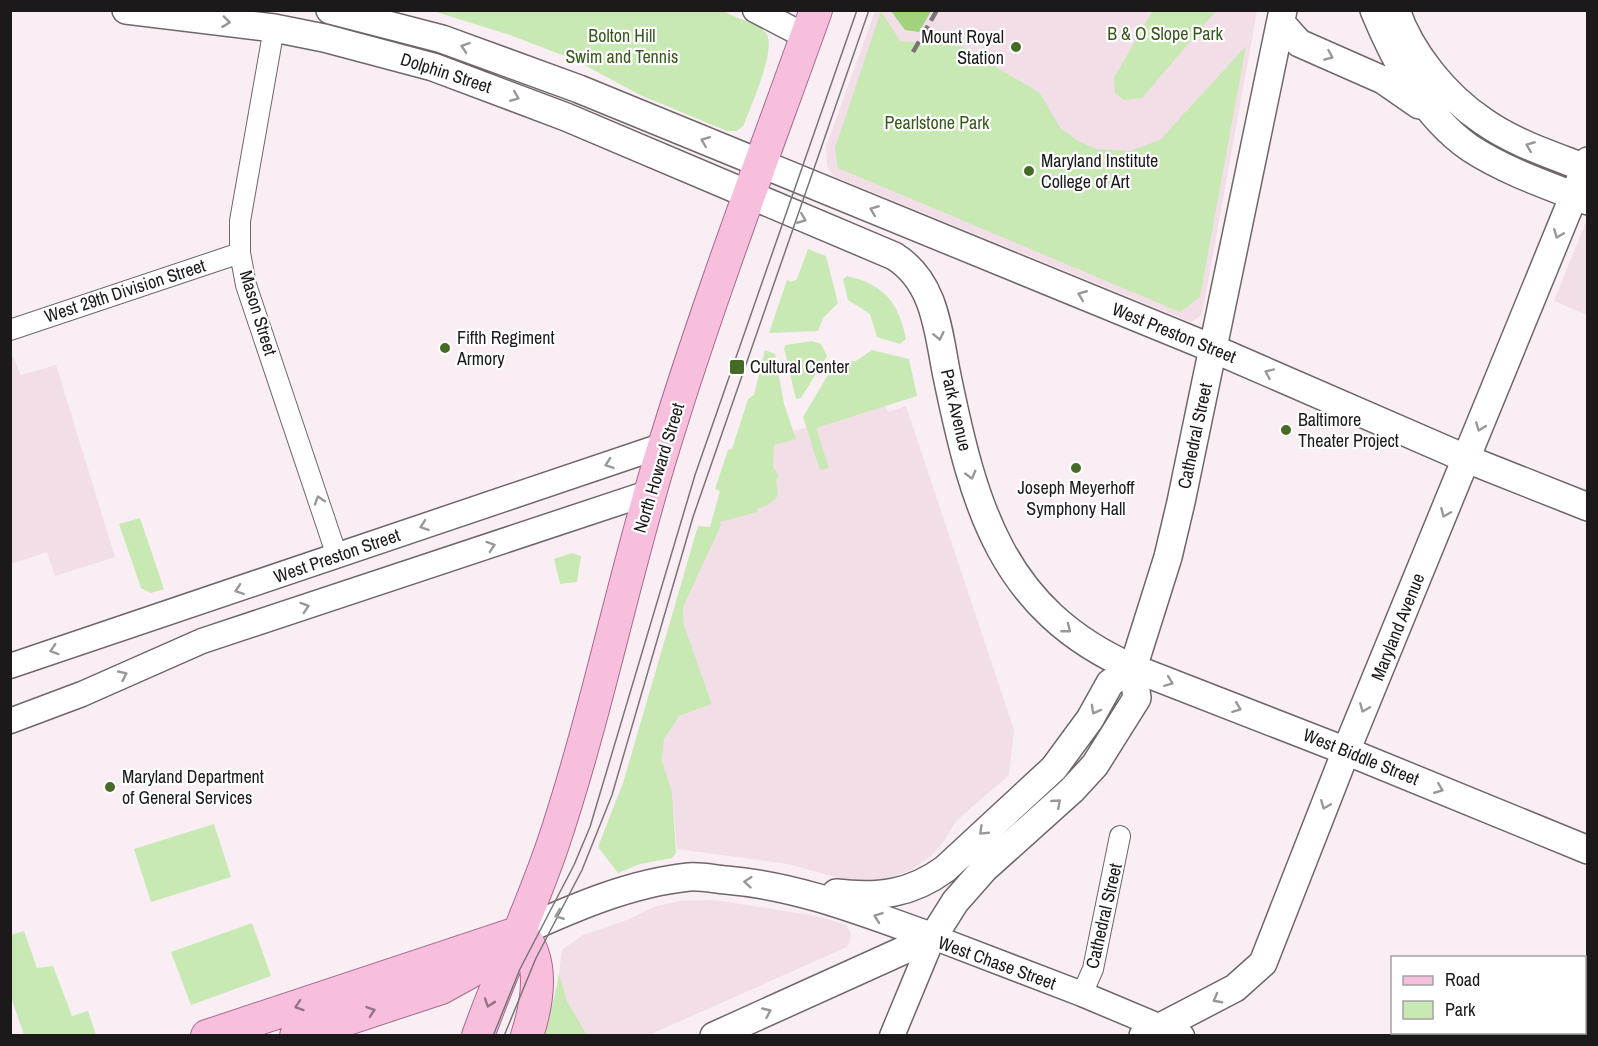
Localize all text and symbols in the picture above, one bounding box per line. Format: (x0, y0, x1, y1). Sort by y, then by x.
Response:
one-way arrow (221, 16, 231, 28)
park label: B & O Slope Park (1107, 21, 1223, 46)
park label: Bolton Hill Swim and Tennis (566, 23, 678, 69)
place label: Mount Royal Station (921, 24, 1004, 70)
marker: Mount Royal Station (1009, 40, 1023, 54)
one-way arrow (460, 41, 471, 54)
street label: Dolphin Street (397, 46, 495, 99)
one-way arrow (1323, 49, 1334, 61)
one-way arrow (509, 90, 520, 102)
park label: Pearlstone Park (884, 110, 990, 135)
one-way arrow (701, 136, 712, 148)
one-way arrow (1526, 141, 1537, 153)
place label: Maryland Institute College of Art (1041, 148, 1158, 194)
marker: Maryland Institute College of Art (1022, 164, 1036, 178)
one-way arrow (869, 205, 880, 217)
one-way arrow (796, 212, 807, 224)
one-way arrow (1553, 228, 1565, 239)
street label: West 29th Division Street (41, 253, 209, 328)
street label: Mason Street (234, 267, 283, 358)
one-way arrow (1077, 290, 1088, 302)
street label: West Preston Street (1108, 296, 1240, 369)
place label: Fifth Regiment Armory (456, 325, 555, 371)
one-way arrow (932, 331, 945, 341)
marker: Fifth Regiment Armory (438, 341, 452, 355)
place label: Cultural Center (750, 354, 849, 379)
marker: Cultural Center (728, 358, 746, 376)
street label: Park Avenue (935, 366, 978, 453)
one-way arrow (1265, 368, 1276, 380)
street label: Cathedral Street (1171, 381, 1218, 491)
street label: North Howard Street (627, 400, 690, 536)
place label: Baltimore Theater Project (1298, 407, 1399, 453)
one-way arrow (1475, 421, 1488, 432)
marker: Baltimore Theater Project (1279, 423, 1293, 437)
one-way arrow (604, 457, 615, 469)
marker: Joseph Meyerhoff Symphony Hall (1069, 461, 1083, 475)
one-way arrow (964, 470, 977, 480)
place label: Joseph Meyerhoff Symphony Hall (1017, 475, 1135, 521)
one-way arrow (313, 495, 326, 506)
one-way arrow (1440, 506, 1452, 517)
one-way arrow (419, 519, 430, 532)
street label: West Preston Street (270, 522, 403, 589)
one-way arrow (485, 540, 496, 553)
street label: Maryland Avenue (1365, 569, 1430, 684)
one-way arrow (235, 582, 245, 595)
one-way arrow (299, 601, 310, 614)
one-way arrow (1060, 622, 1071, 633)
one-way arrow (49, 642, 60, 655)
one-way arrow (116, 670, 127, 682)
one-way arrow (1162, 675, 1173, 687)
one-way arrow (1232, 701, 1242, 714)
one-way arrow (1359, 702, 1371, 713)
one-way arrow (1091, 704, 1102, 715)
street label: West Biddle Street (1300, 722, 1423, 791)
place label: Maryland Department of General Services (122, 764, 264, 810)
marker: Maryland Department of General Services (103, 780, 117, 794)
one-way arrow (1433, 782, 1444, 794)
one-way arrow (1050, 799, 1061, 810)
one-way arrow (1319, 800, 1332, 810)
one-way arrow (980, 824, 990, 835)
street label: Cathedral Street (1079, 861, 1128, 971)
one-way arrow (743, 876, 752, 889)
one-way arrow (554, 908, 565, 920)
one-way arrow (873, 912, 884, 925)
street label: West Chase Street (935, 930, 1060, 995)
legend (1391, 956, 1586, 1034)
text: Road (1445, 967, 1480, 992)
one-way arrow (1212, 992, 1223, 1003)
one-way arrow (484, 997, 497, 1007)
text: Park (1445, 997, 1476, 1022)
one-way arrow (294, 998, 305, 1011)
one-way arrow (365, 1005, 376, 1018)
one-way arrow (761, 1007, 772, 1019)

